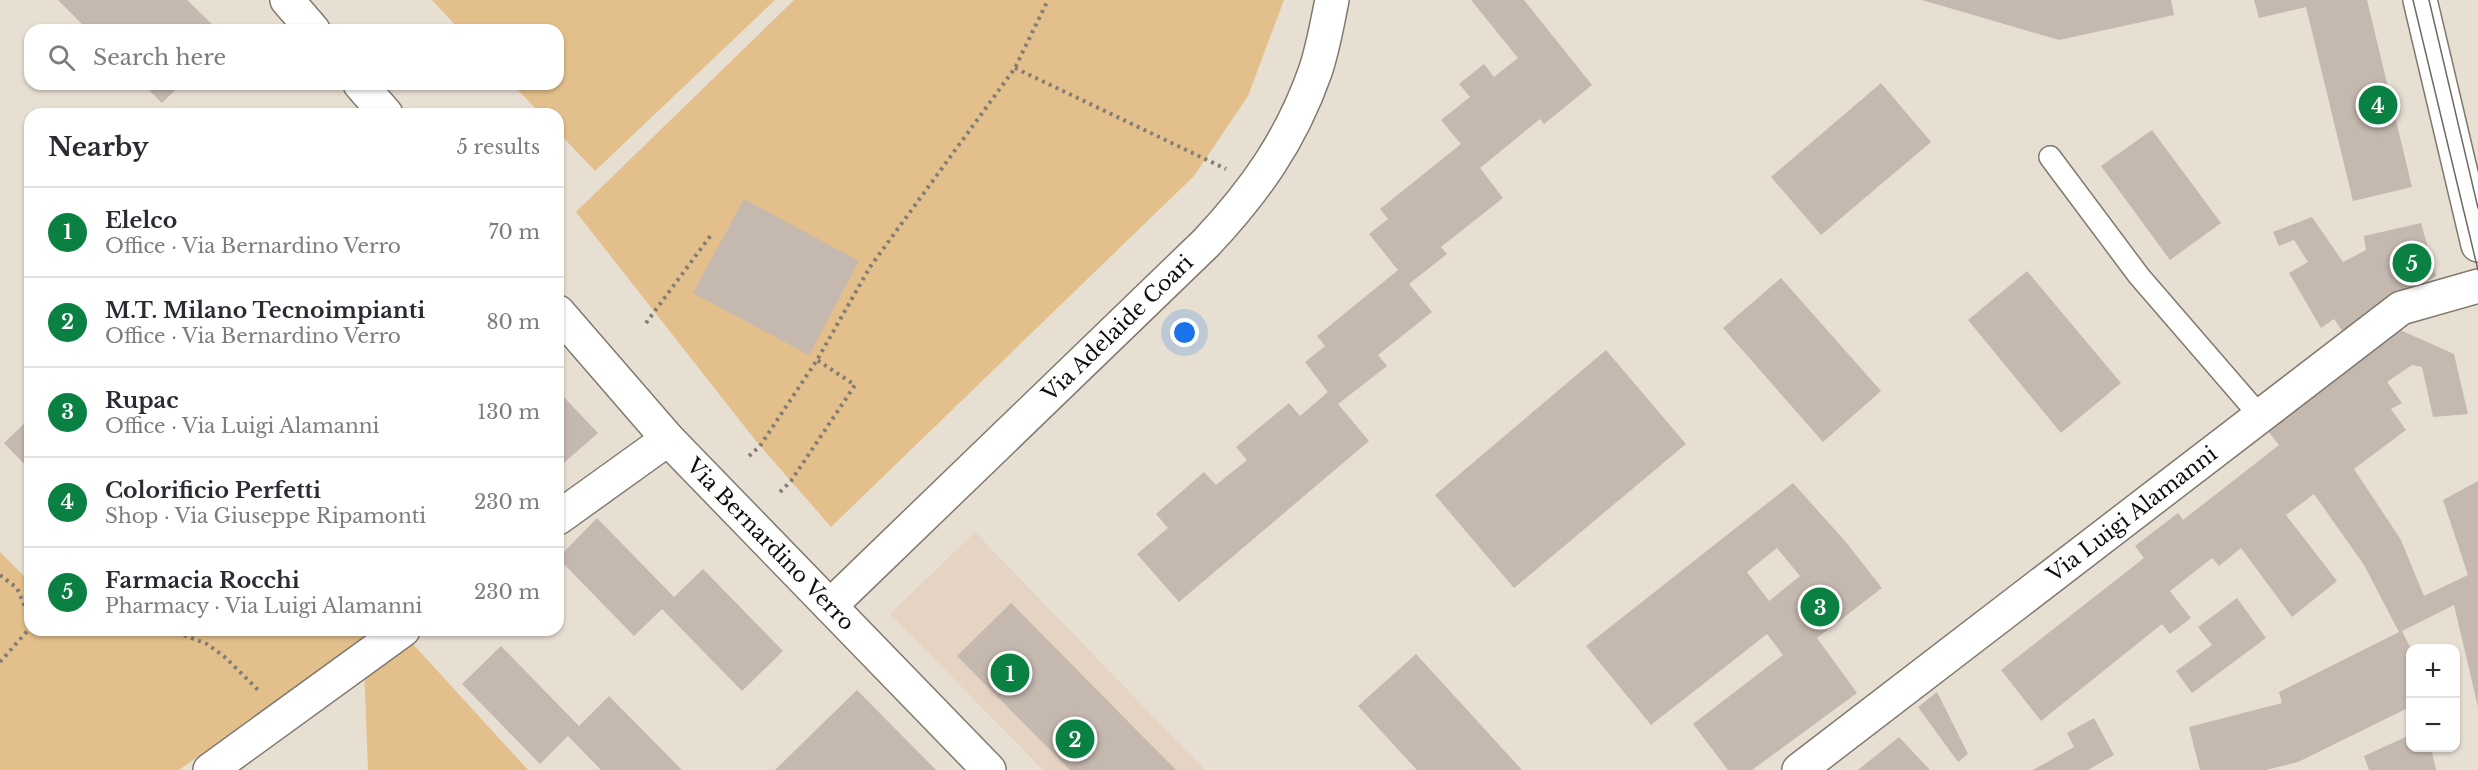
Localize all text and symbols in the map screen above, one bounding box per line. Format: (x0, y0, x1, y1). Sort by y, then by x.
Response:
search box (24, 24, 564, 90)
icon: search (45, 41, 78, 74)
text: Search here (93, 44, 226, 71)
pin: 4 (2358, 82, 2398, 128)
text: Nearby (48, 131, 149, 163)
text: 5 results (457, 135, 540, 159)
text: Elelco (105, 207, 177, 234)
text: 1 (63, 220, 72, 244)
text: 70 m (488, 220, 540, 244)
text: Office · Via Bernardino Verro (105, 234, 401, 258)
pin: 5 (2392, 240, 2432, 286)
street label: Via Adelaide Coari (1036, 250, 1199, 408)
text: M.T. Milano Tecnoimpianti (105, 297, 425, 324)
text: 2 (61, 310, 74, 334)
text: 80 m (486, 310, 540, 334)
your location (1170, 318, 1199, 347)
text: Office · Via Bernardino Verro (105, 324, 401, 348)
text: Rupac (105, 387, 179, 414)
text: 3 (61, 400, 74, 424)
text: 130 m (477, 400, 540, 424)
text: Office · Via Luigi Alamanni (105, 414, 379, 438)
street label: Via Luigi Alamanni (2041, 441, 2222, 588)
street label: Via Bernardino Verro (680, 452, 860, 636)
text: Colorificio Perfetti (105, 477, 321, 504)
text: 4 (61, 490, 74, 514)
text: 230 m (474, 490, 540, 514)
text: Shop · Via Giuseppe Ripamonti (105, 504, 426, 528)
text: Farmacia Rocchi (105, 567, 300, 594)
text: 5 (62, 580, 73, 604)
text: 230 m (474, 580, 540, 604)
pin: 3 (1800, 584, 1840, 630)
text: Pharmacy · Via Luigi Alamanni (105, 594, 422, 618)
map controls (2406, 644, 2460, 752)
button: + (2406, 644, 2460, 698)
pin: 1 (990, 650, 1030, 696)
button: − (2406, 698, 2460, 752)
pin: 2 (1056, 716, 1094, 762)

